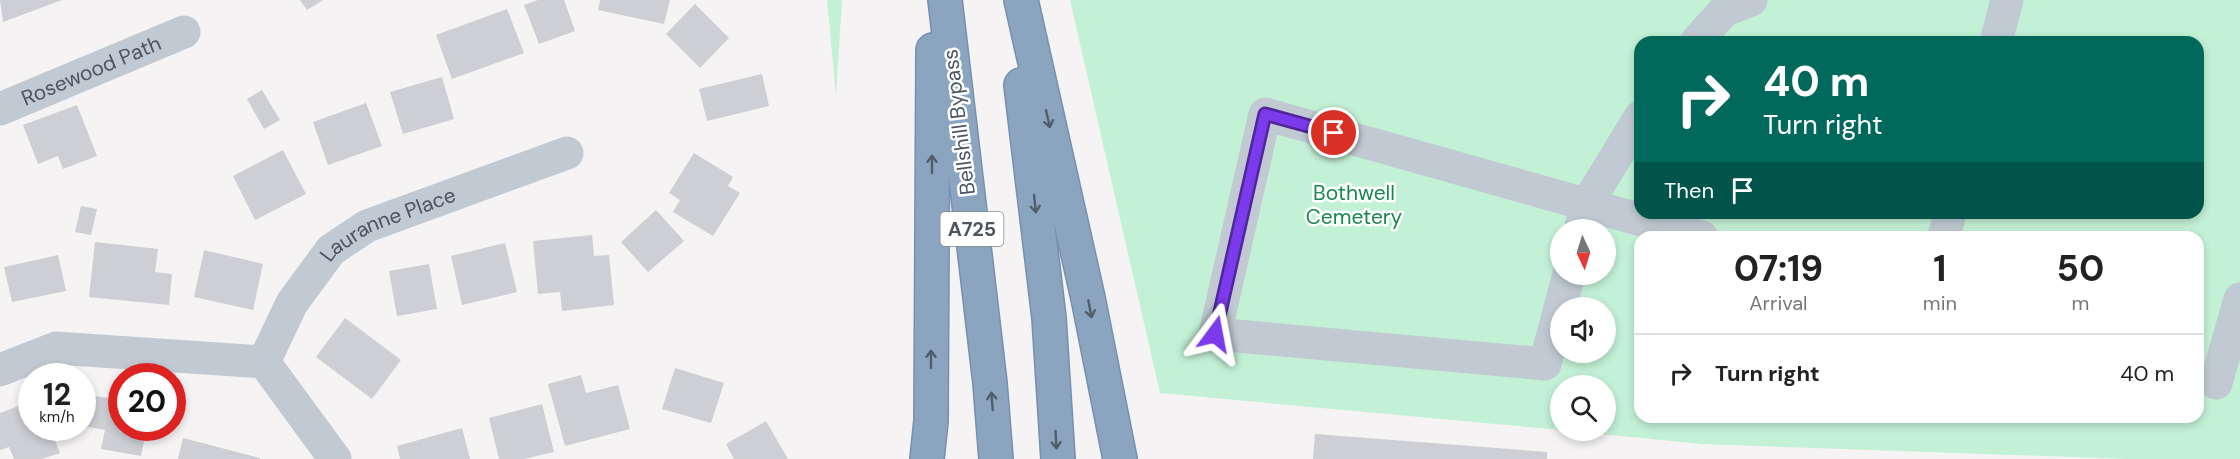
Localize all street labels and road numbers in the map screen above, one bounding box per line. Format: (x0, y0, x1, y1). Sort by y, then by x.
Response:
street label: Rosewood Path (17, 29, 165, 112)
street label: Bellshill Bypass (936, 48, 982, 196)
street label: Lauranne Place (313, 181, 460, 267)
road number: A725 (940, 212, 1004, 246)

